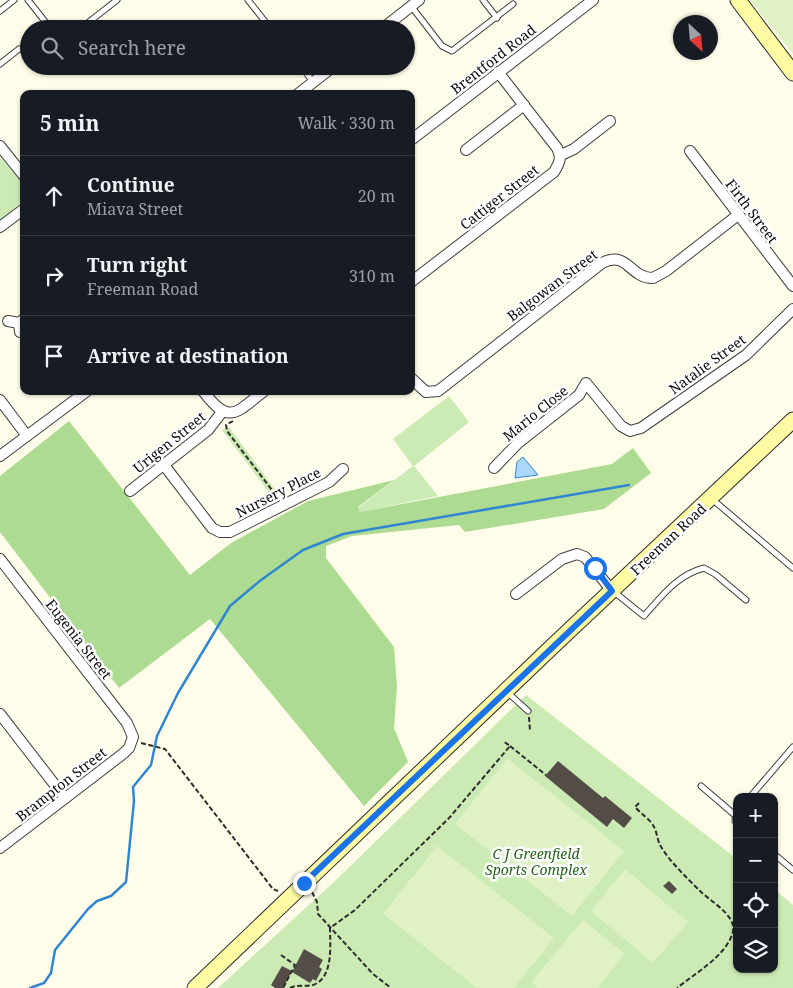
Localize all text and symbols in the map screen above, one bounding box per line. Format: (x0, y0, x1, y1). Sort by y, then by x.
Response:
north arrow (673, 15, 718, 60)
search box (20, 20, 415, 75)
street label: Brentford Road (447, 20, 540, 98)
icon: search (38, 34, 66, 62)
text: Search here (78, 35, 186, 61)
text: 5 min (40, 109, 99, 137)
text: Walk · 330 m (298, 112, 395, 134)
street label: Cattiger Street (456, 160, 542, 234)
text: Continue (87, 172, 175, 198)
street label: Firth Street (722, 175, 782, 247)
icon: ahead (40, 182, 68, 210)
text: 20 m (358, 185, 395, 207)
text: Miava Street (87, 198, 183, 220)
street label: Balgowan Street (503, 245, 601, 325)
text: Turn right (87, 252, 187, 278)
icon: right (40, 262, 68, 290)
text: 310 m (349, 265, 395, 287)
text: Freeman Road (87, 278, 198, 300)
street label: Natalie Street (665, 330, 749, 398)
icon: arrive (40, 342, 68, 370)
text: Arrive at destination (87, 343, 289, 369)
street label: Mario Close (498, 381, 572, 445)
street label: Urigen Street (129, 407, 209, 477)
street label: Nursery Place (232, 462, 324, 522)
street label: Freeman Road (626, 499, 710, 579)
route start (584, 557, 607, 580)
street label: Eugenia Street (42, 595, 116, 683)
street label: Brampton Street (12, 743, 110, 825)
map controls (733, 793, 778, 973)
button: + (733, 793, 778, 838)
button: − (733, 838, 778, 883)
park label: C J Greenfield Sports Complex (485, 844, 587, 879)
route end (293, 872, 316, 895)
button: locate (733, 883, 778, 928)
button: layers (733, 928, 778, 973)

